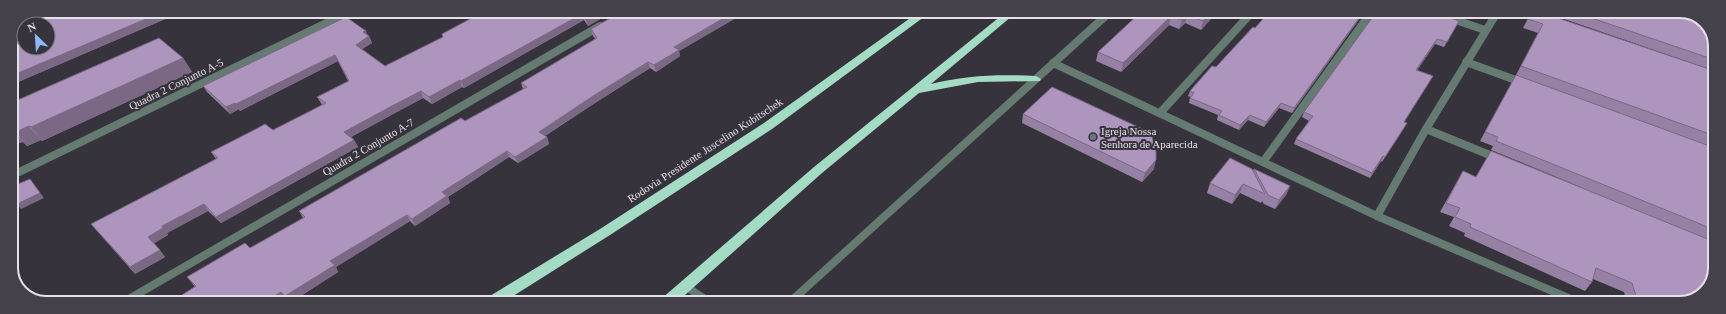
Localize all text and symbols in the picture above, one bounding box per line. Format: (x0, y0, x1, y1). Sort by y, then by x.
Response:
north arrow (16, 16, 56, 56)
text: N (26, 20, 38, 34)
street label: Quadra 2 Conjunto A-5 (127, 56, 226, 112)
street label: Rodovia Presidente Juscelino Kubitschek (625, 95, 785, 205)
street label: Quadra 2 Conjunto A-7 (320, 116, 416, 178)
place label: Igreja Nossa Senhora de Aparecida (1101, 125, 1198, 150)
marker: Igreja Nossa Senhora de Aparecida (1088, 132, 1098, 142)

